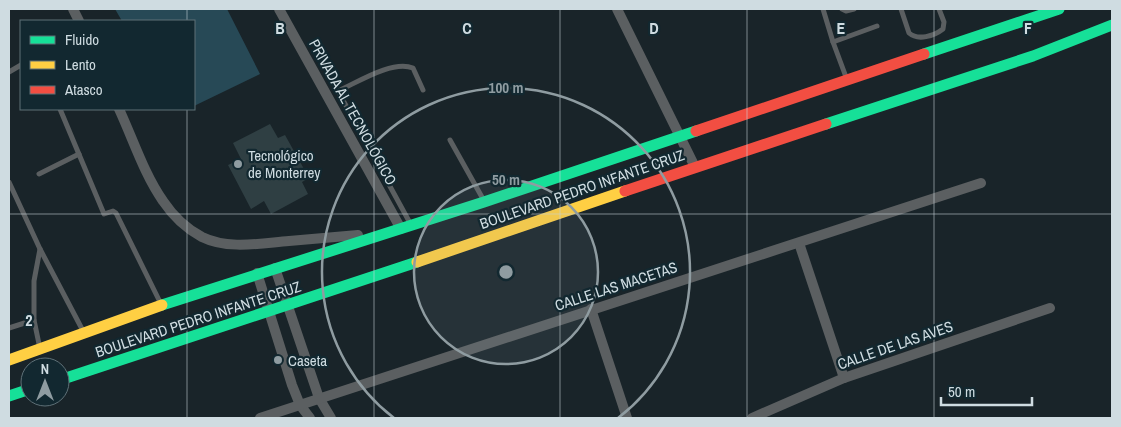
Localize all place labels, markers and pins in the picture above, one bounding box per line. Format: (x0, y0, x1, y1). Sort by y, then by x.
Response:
place label: Tecnológico de Monterrey (248, 145, 321, 183)
marker: Tecnológico de Monterrey (232, 158, 244, 170)
centre of rings (497, 263, 515, 281)
place label: Caseta (288, 350, 327, 371)
marker: Caseta (272, 354, 284, 366)

